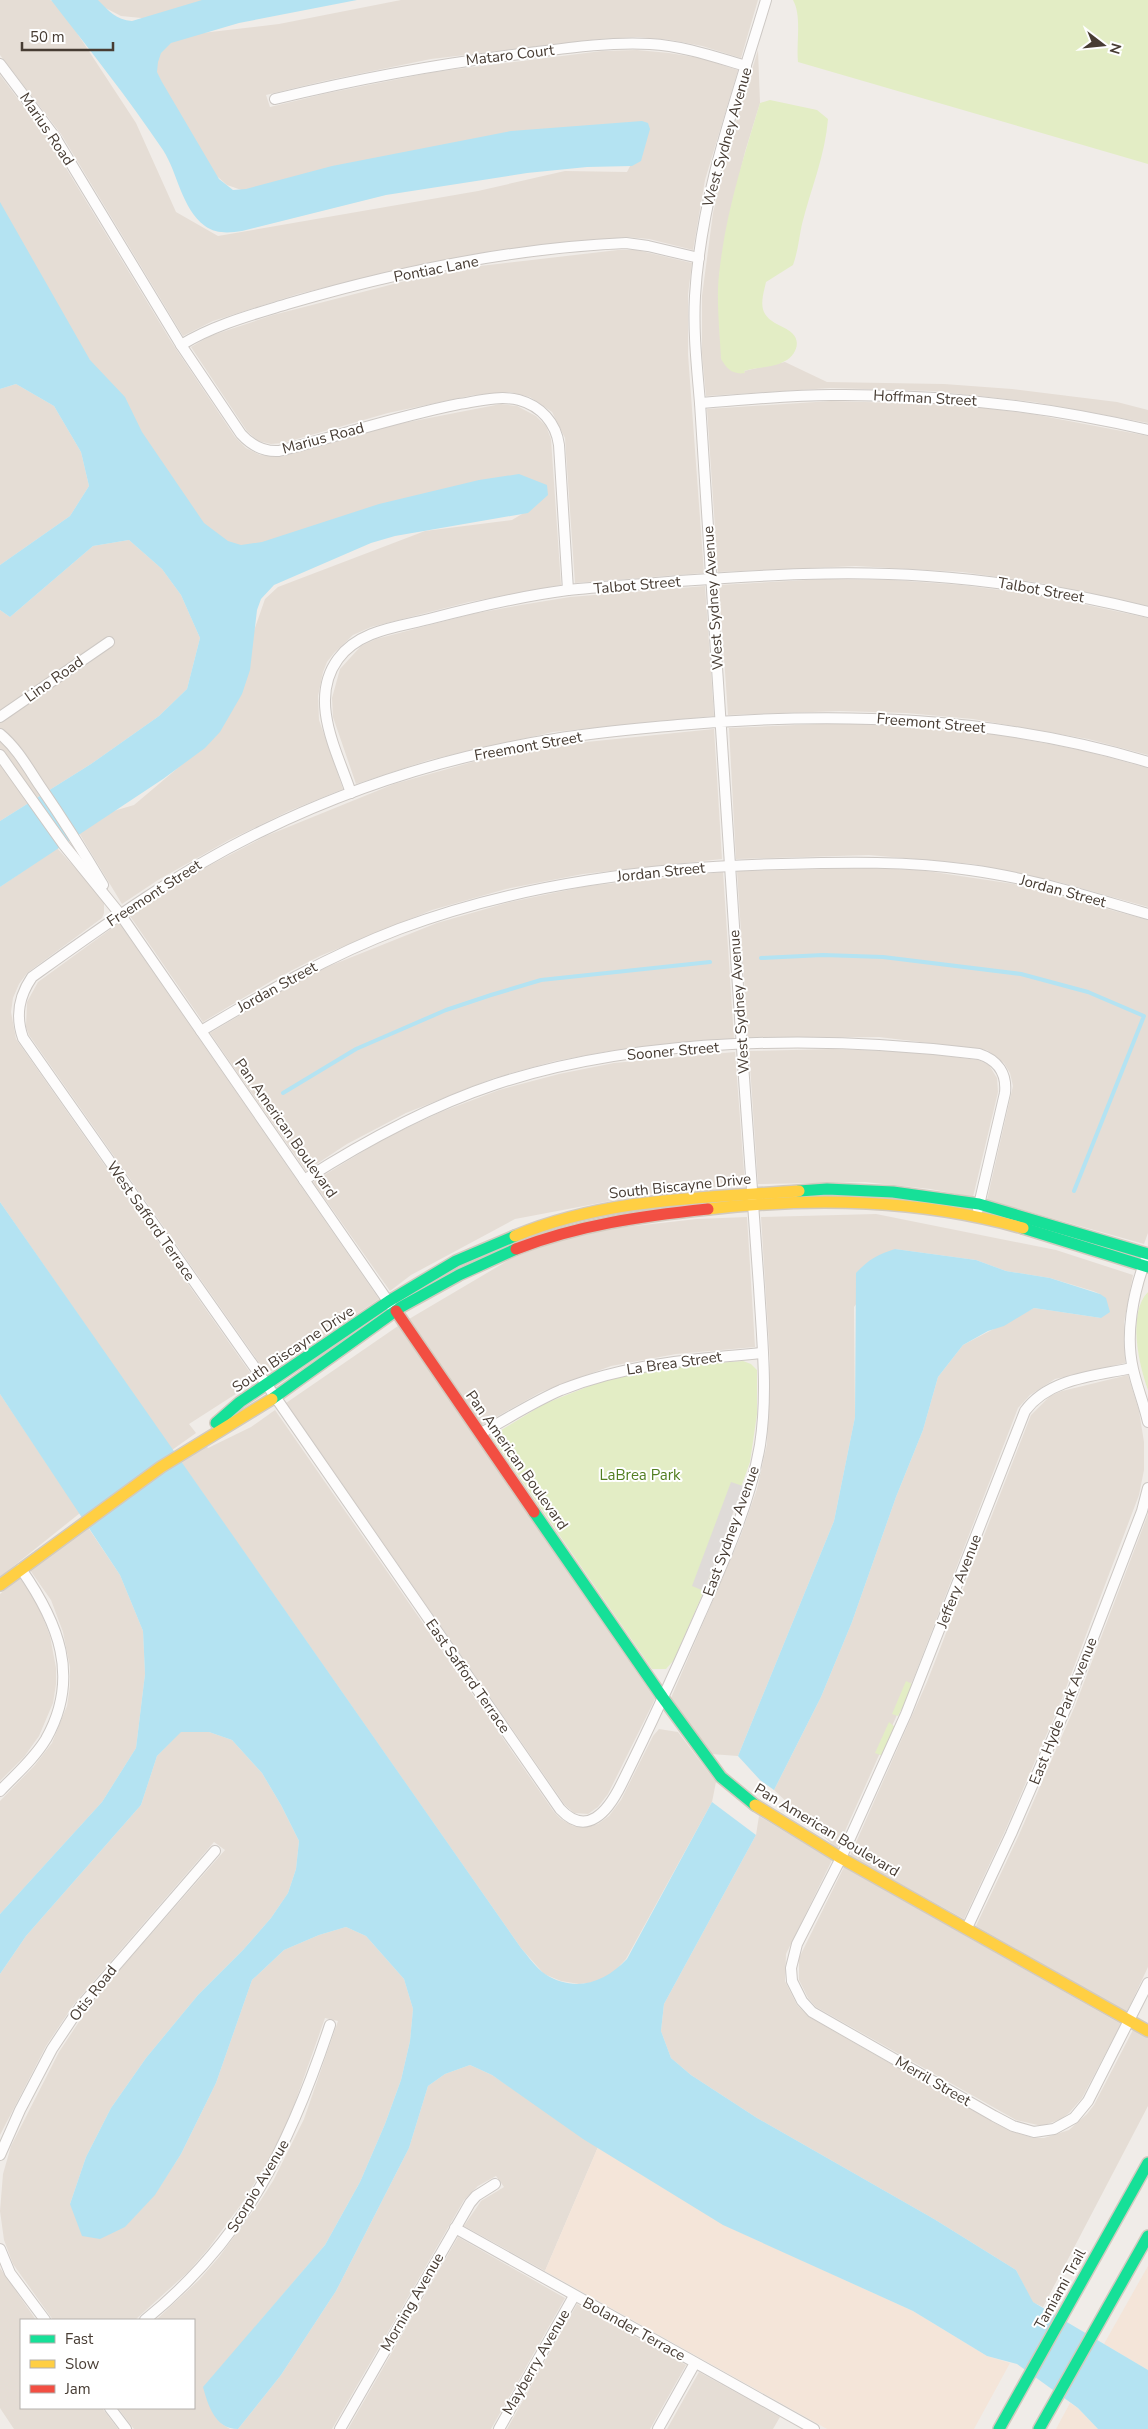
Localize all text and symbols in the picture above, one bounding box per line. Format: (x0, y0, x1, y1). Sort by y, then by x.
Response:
scale bar (22, 20, 114, 52)
north arrow (1078, 20, 1128, 70)
text: 50 m (30, 27, 65, 47)
street label: Mataro Court (465, 40, 556, 70)
text: N (1104, 41, 1126, 56)
street label: West Sydney Avenue (697, 65, 757, 209)
street label: Marius Road (15, 89, 79, 169)
street label: Pontiac Lane (392, 251, 480, 287)
street label: Hoffman Street (873, 385, 978, 411)
street label: Marius Road (280, 417, 366, 459)
street label: West Sydney Avenue (698, 525, 728, 671)
street label: Talbot Street (593, 571, 682, 599)
street label: Talbot Street (996, 573, 1086, 608)
street label: Lino Road (21, 652, 87, 706)
street label: Freemont Street (876, 708, 987, 738)
street label: Freemont Street (473, 727, 584, 765)
street label: Freemont Street (103, 855, 206, 931)
street label: Jordan Street (615, 857, 707, 887)
street label: Jordan Street (1017, 870, 1109, 912)
street label: West Sydney Avenue (724, 929, 754, 1075)
street label: Jordan Street (233, 956, 321, 1018)
street label: Sooner Street (626, 1037, 721, 1065)
street label: Pan American Boulevard (230, 1054, 342, 1202)
street label: West Safford Terrace (102, 1157, 200, 1285)
street label: South Biscayne Drive (608, 1169, 752, 1203)
street label: South Biscayne Drive (228, 1301, 358, 1397)
street label: La Brea Street (625, 1346, 724, 1380)
street label: Pan American Boulevard (461, 1386, 573, 1534)
street label: East Sydney Avenue (698, 1463, 764, 1599)
park label: LaBrea Park (599, 1465, 681, 1485)
street label: Jeffery Avenue (932, 1531, 986, 1632)
street label: East Safford Terrace (421, 1615, 515, 1737)
street label: East Hyde Park Avenue (1024, 1634, 1102, 1788)
street label: Pan American Boulevard (751, 1779, 903, 1881)
street label: Otis Road (65, 1961, 121, 2025)
street label: Merril Street (892, 2051, 975, 2111)
street label: Scorpio Avenue (222, 2136, 294, 2236)
street label: Tamiami Trail (1030, 2245, 1091, 2333)
street label: Morning Avenue (376, 2249, 448, 2355)
street label: Bolander Terrace (579, 2292, 689, 2366)
street label: Mayberry Avenue (498, 2305, 574, 2419)
legend (20, 2319, 195, 2409)
text: Fast (65, 2329, 94, 2349)
text: Slow (65, 2354, 100, 2374)
text: Jam (64, 2379, 91, 2399)

